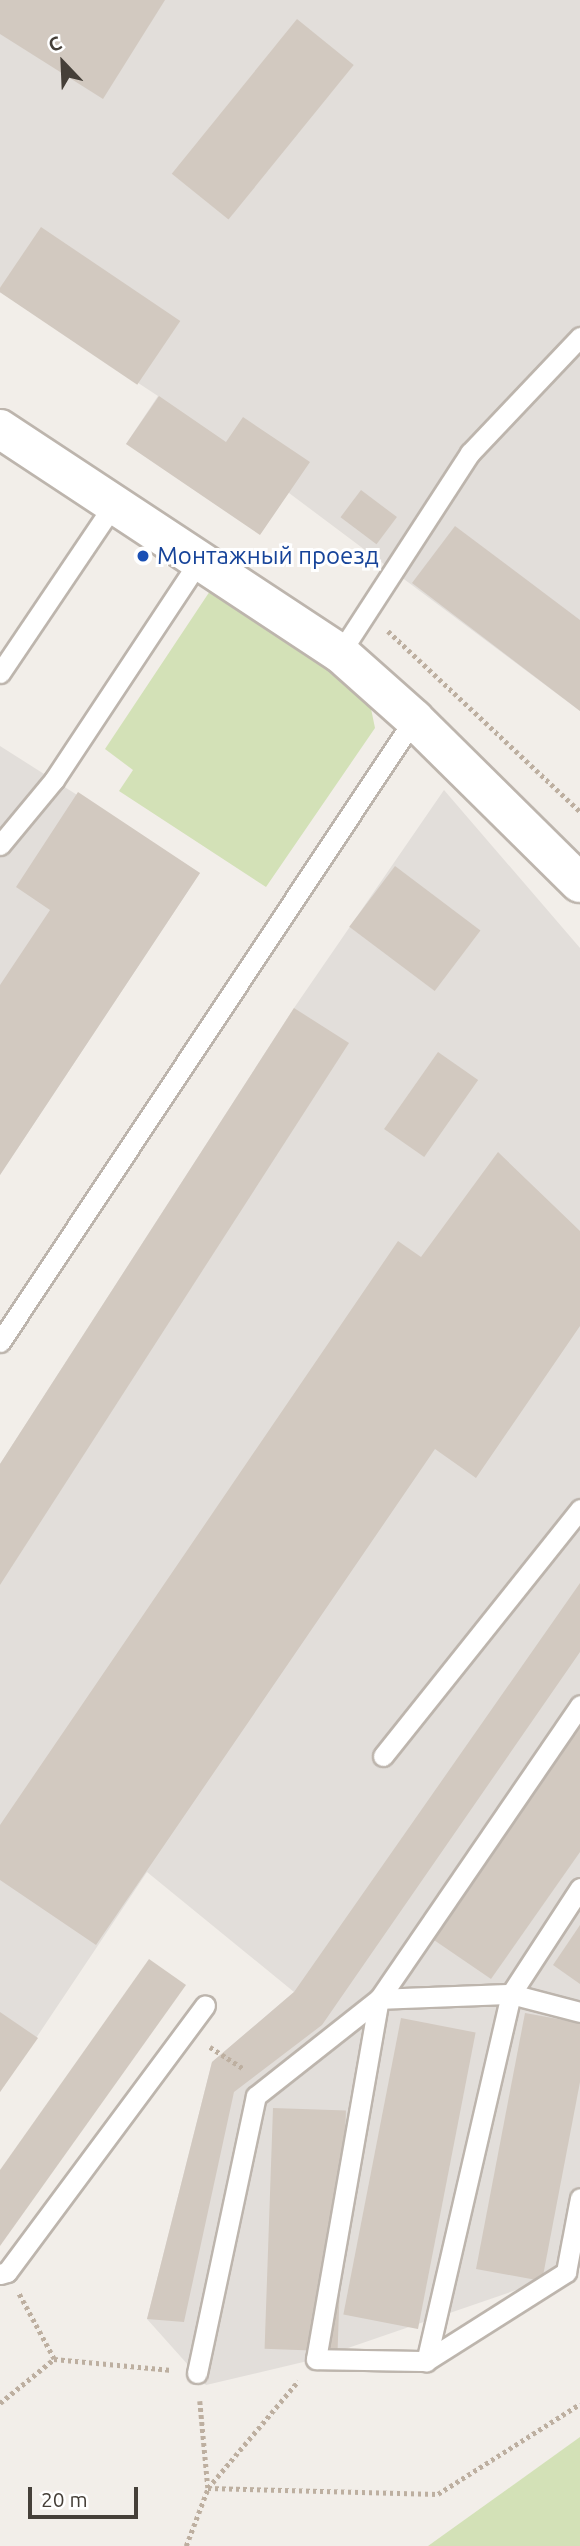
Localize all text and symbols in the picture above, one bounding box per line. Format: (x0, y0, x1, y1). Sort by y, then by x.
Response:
north arrow (28, 28, 98, 98)
text: С (45, 31, 65, 56)
place label: Монтажный проезд (157, 542, 379, 570)
marker: Монтажный проезд (135, 548, 151, 564)
scale bar (32, 2472, 142, 2516)
text: 20 m (41, 2487, 88, 2511)

